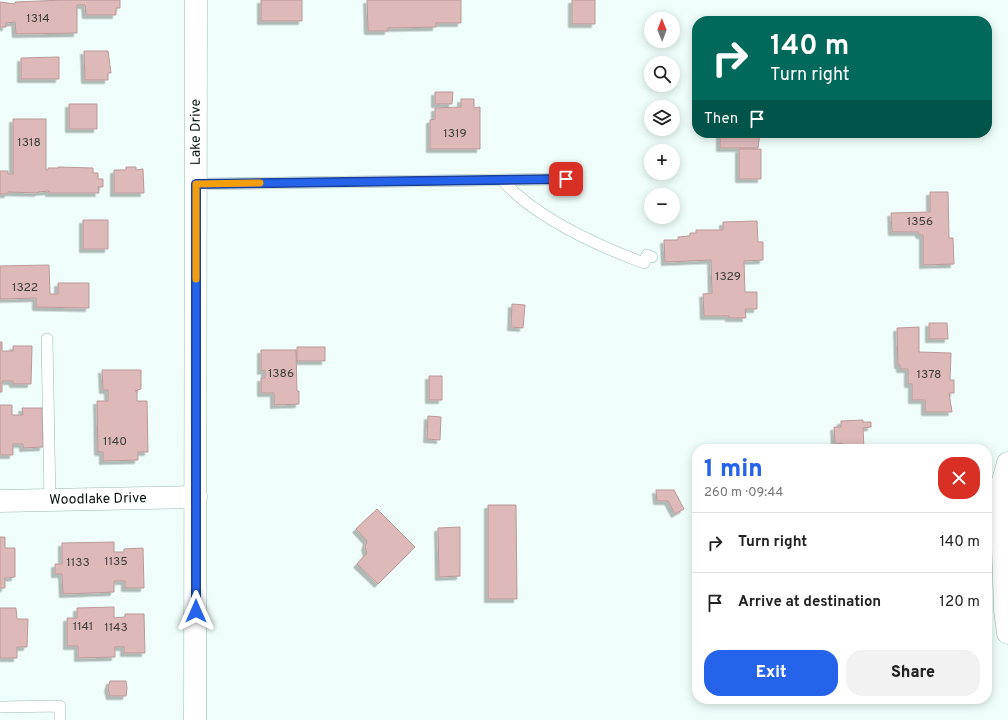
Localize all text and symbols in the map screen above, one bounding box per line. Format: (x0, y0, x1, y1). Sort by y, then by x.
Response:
house number: 1314 (26, 11, 50, 27)
north arrow (644, 12, 680, 48)
map controls (644, 12, 680, 224)
text: 140 m (770, 29, 849, 65)
icon: right (704, 32, 756, 84)
button: search (644, 56, 680, 92)
text: Turn right (770, 64, 850, 87)
street label: Lake Drive (187, 99, 204, 165)
button: layers (644, 100, 680, 136)
icon: arrive (746, 108, 768, 130)
text: Then (704, 110, 738, 129)
house number: 1319 (443, 126, 467, 142)
house number: 1318 (17, 135, 41, 151)
button: + (644, 144, 680, 180)
pin (549, 162, 583, 196)
icon: arrive (555, 168, 577, 190)
button: − (644, 188, 680, 224)
house number: 1356 (907, 214, 933, 230)
house number: 1329 (715, 269, 741, 285)
house number: 1322 (12, 280, 38, 296)
house number: 1386 (268, 366, 294, 382)
house number: 1378 (917, 367, 941, 383)
house number: 1140 (103, 434, 127, 450)
text: 1 min (704, 455, 763, 485)
button: close (938, 457, 980, 499)
text: 260 m · 09:44 (704, 485, 783, 501)
street label: Woodlake Drive (49, 490, 147, 508)
icon: right (704, 532, 726, 554)
text: Turn right (738, 533, 807, 552)
text: 140 m (940, 533, 980, 552)
house number: 1135 (104, 554, 128, 570)
house number: 1133 (66, 555, 90, 571)
position arrow (175, 590, 217, 632)
icon: arrive (704, 592, 726, 614)
text: Arrive at destination (738, 593, 881, 612)
text: 120 m (939, 593, 980, 612)
house number: 1141 (73, 619, 93, 635)
house number: 1143 (104, 620, 128, 636)
button: Exit (704, 650, 838, 696)
button: Share (846, 650, 980, 696)

